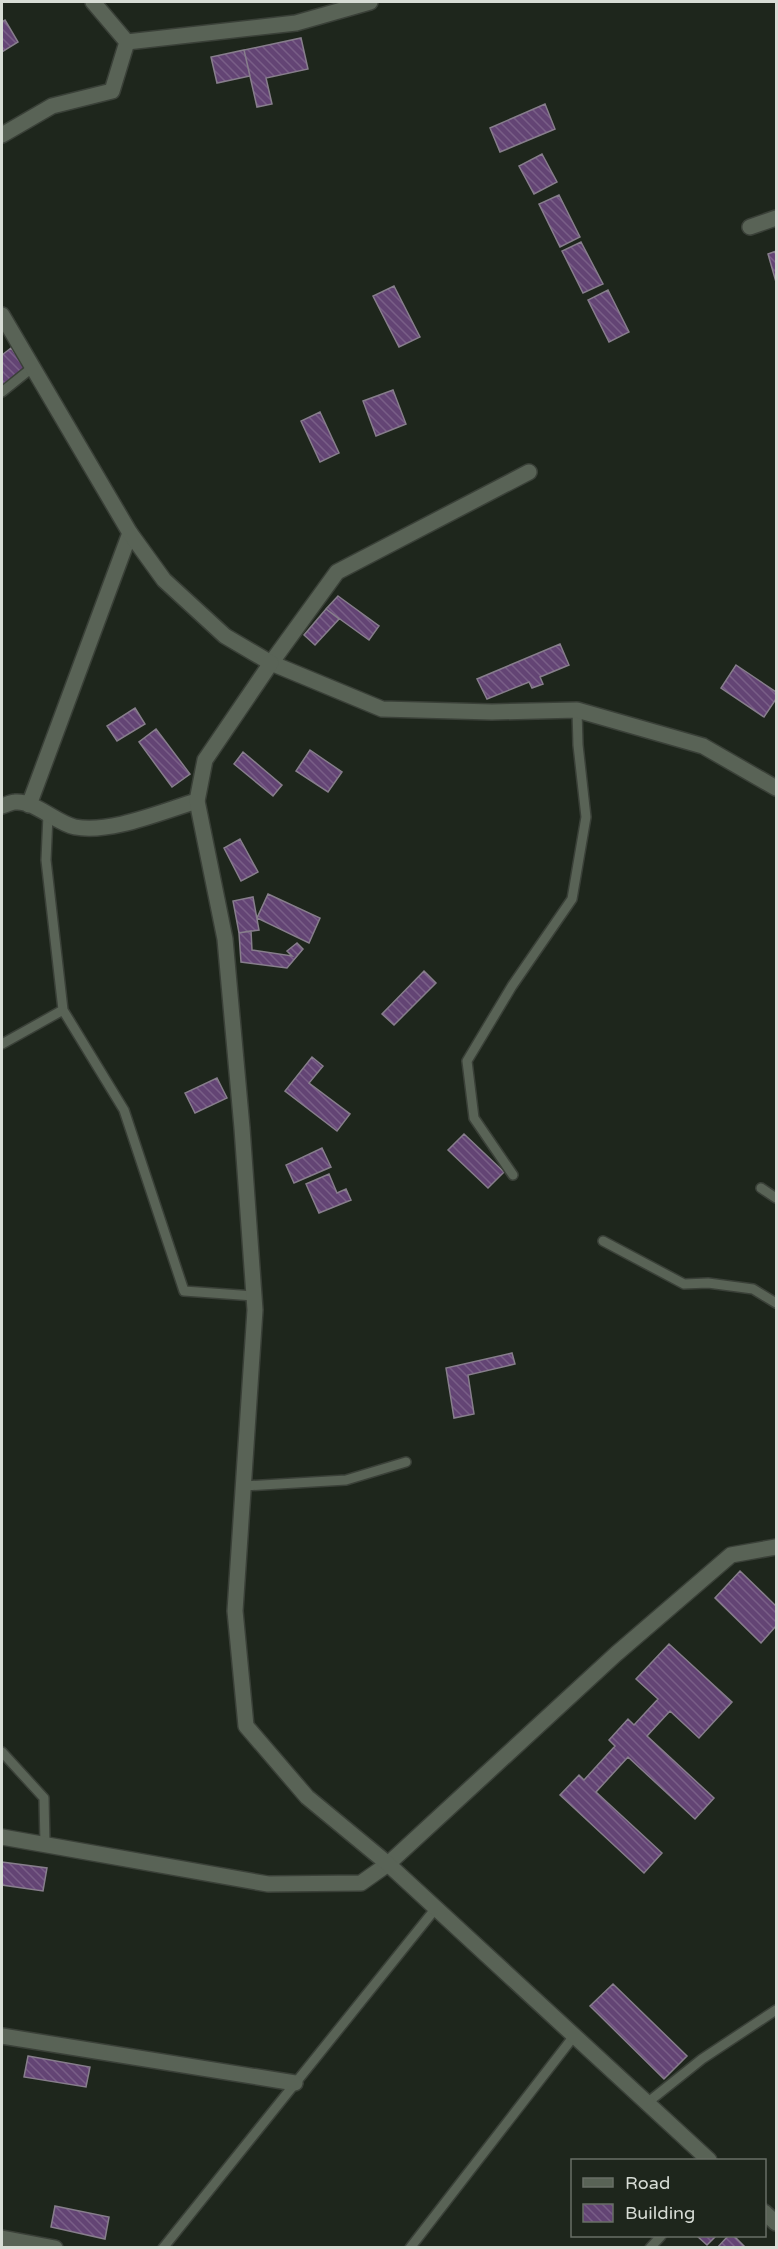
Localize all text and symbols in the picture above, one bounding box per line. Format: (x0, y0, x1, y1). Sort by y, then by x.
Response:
legend (571, 2159, 766, 2237)
text: Road (625, 2172, 670, 2194)
text: Building (625, 2202, 695, 2224)

